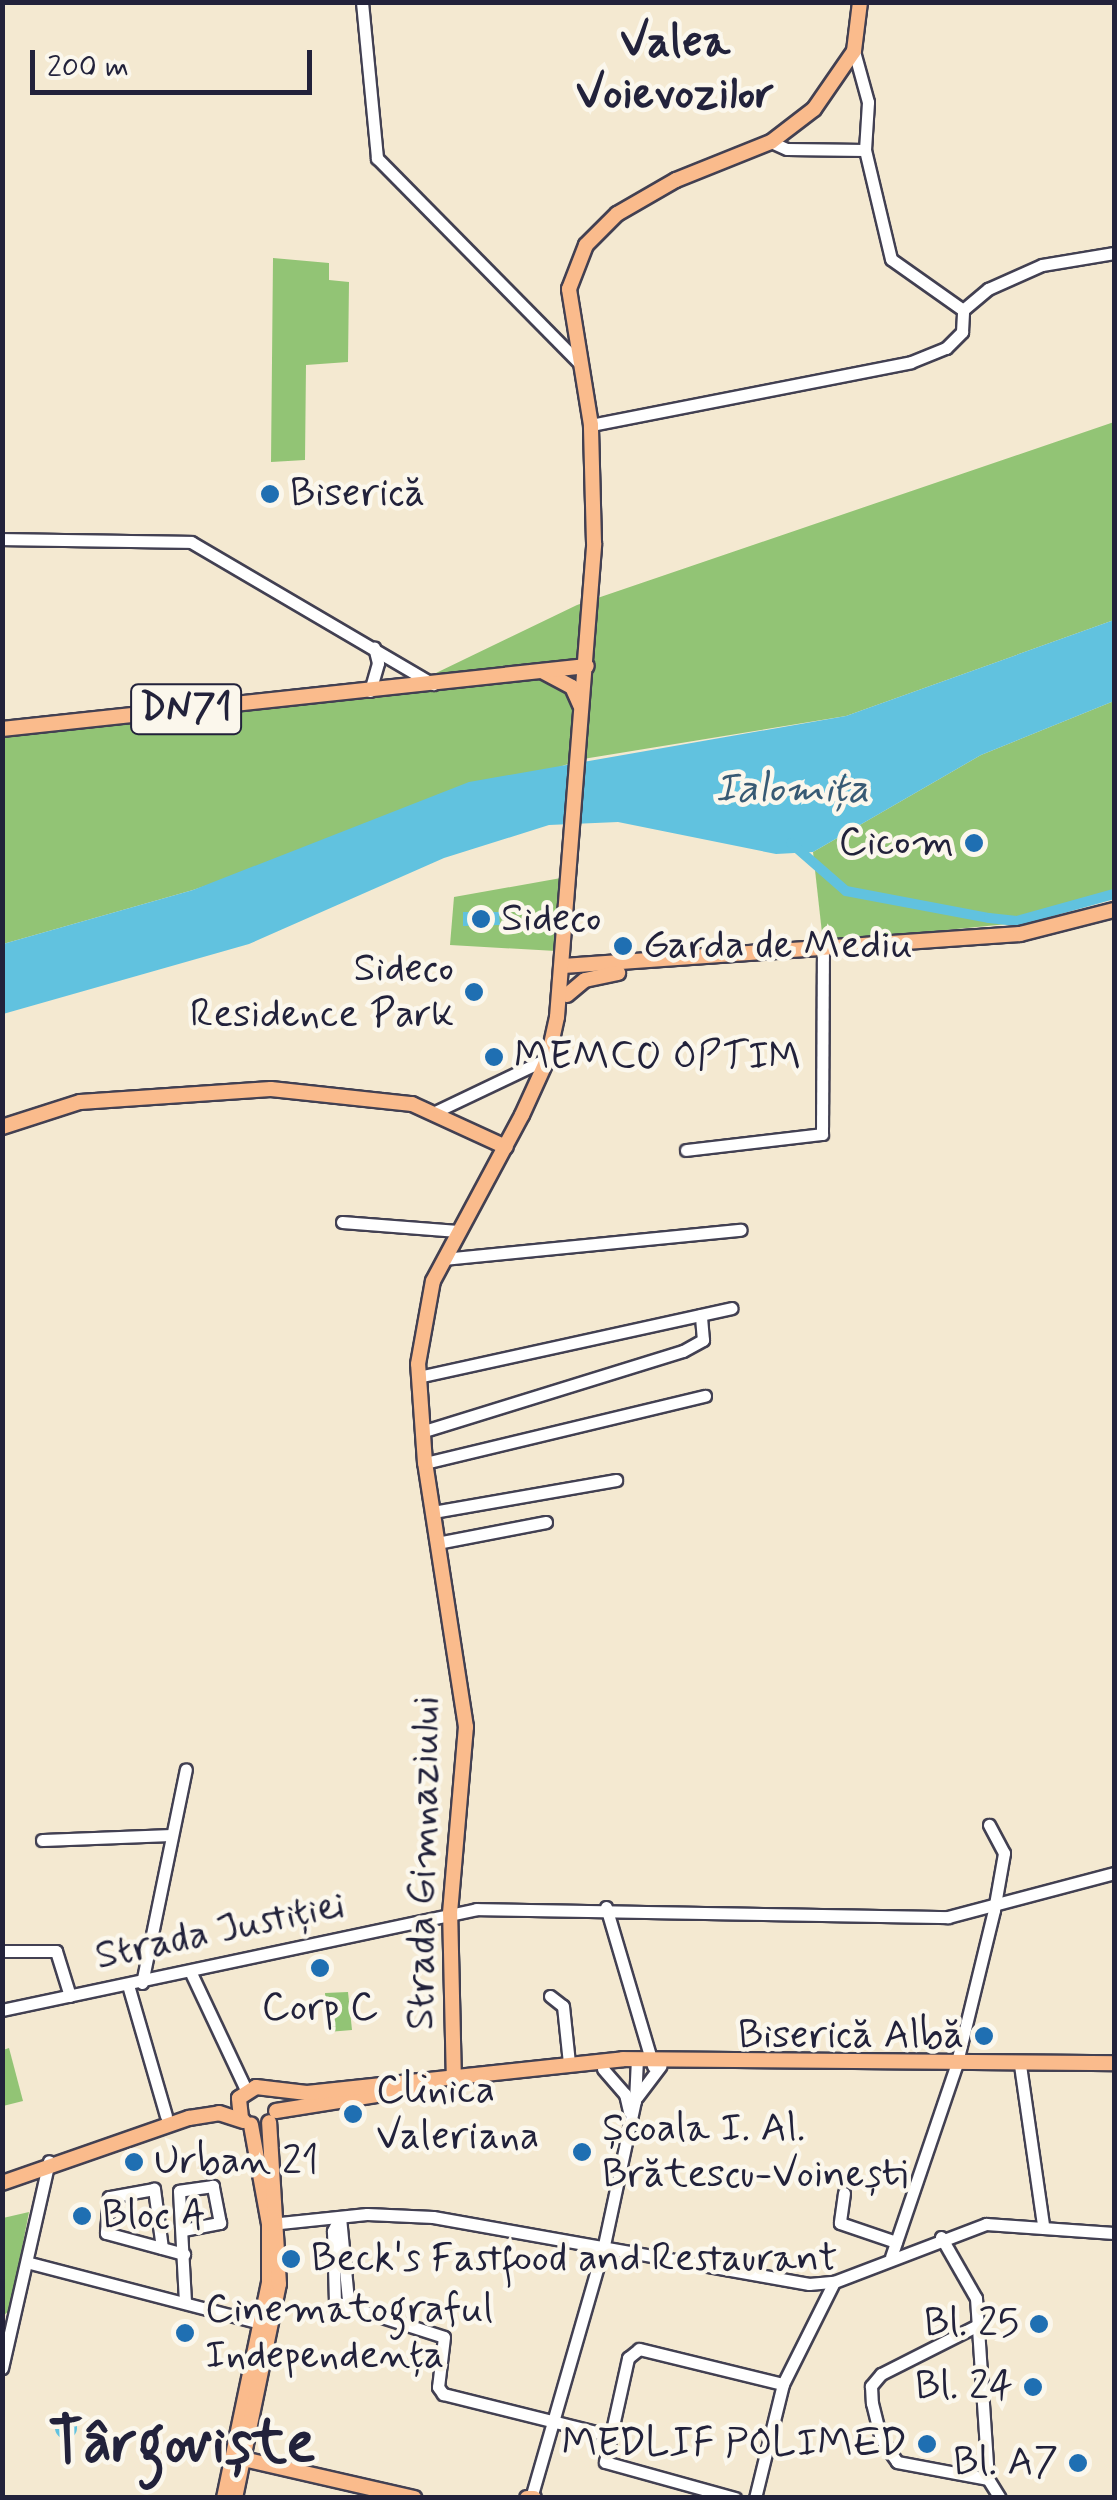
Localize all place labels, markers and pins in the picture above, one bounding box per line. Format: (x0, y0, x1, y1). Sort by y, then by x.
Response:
place label: Biserică (290, 470, 425, 518)
marker: Biserică (259, 483, 281, 505)
place label: Cicom (838, 819, 954, 867)
marker: Cicom (963, 832, 985, 854)
place label: Sideco (501, 895, 602, 943)
marker: Sideco (470, 908, 492, 930)
place label: Garda de Mediu (643, 922, 910, 970)
marker: Garda de Mediu (612, 935, 634, 957)
place label: Sideco Residence Park (196, 945, 454, 1039)
marker: Sideco Residence Park (463, 981, 485, 1003)
place label: MEMCO OPTIM (514, 1033, 806, 1081)
marker: MEMCO OPTIM (483, 1046, 505, 1068)
marker: Corp C (309, 1957, 331, 1979)
place label: Corp C (261, 1984, 379, 2032)
place label: Biserică Albă (738, 2012, 964, 2060)
marker: Biserică Albă (973, 2025, 995, 2047)
place label: Clinica Valeriana (376, 2067, 539, 2161)
marker: Clinica Valeriana (340, 2101, 366, 2127)
place label: Școala I. Al. Brătescu-Voinești (602, 2105, 908, 2199)
place label: Urban 21 (154, 2138, 319, 2186)
marker: Școala I. Al. Brătescu-Voinești (571, 2141, 593, 2163)
marker: Urban 21 (123, 2151, 145, 2173)
place label: Bloc A (102, 2192, 207, 2240)
marker: Bloc A (71, 2205, 93, 2227)
place label: Beck's Fastfood and Restaurant (311, 2235, 833, 2283)
marker: Beck's Fastfood and Restaurant (280, 2248, 302, 2270)
place label: Cinematograful Independența (205, 2286, 493, 2380)
place label: Bl. 25 (924, 2300, 1019, 2348)
marker: Bl. 25 (1028, 2313, 1050, 2335)
marker: Cinematograful Independența (174, 2322, 196, 2344)
place label: Bl. 24 (915, 2363, 1013, 2411)
marker: Bl. 24 (1022, 2376, 1044, 2398)
place label: MEDLIF POLIMED (565, 2420, 907, 2468)
marker: MEDLIF POLIMED (916, 2433, 938, 2455)
place label: Bl. A7 (953, 2439, 1058, 2487)
marker: Bl. A7 (1067, 2452, 1089, 2474)

